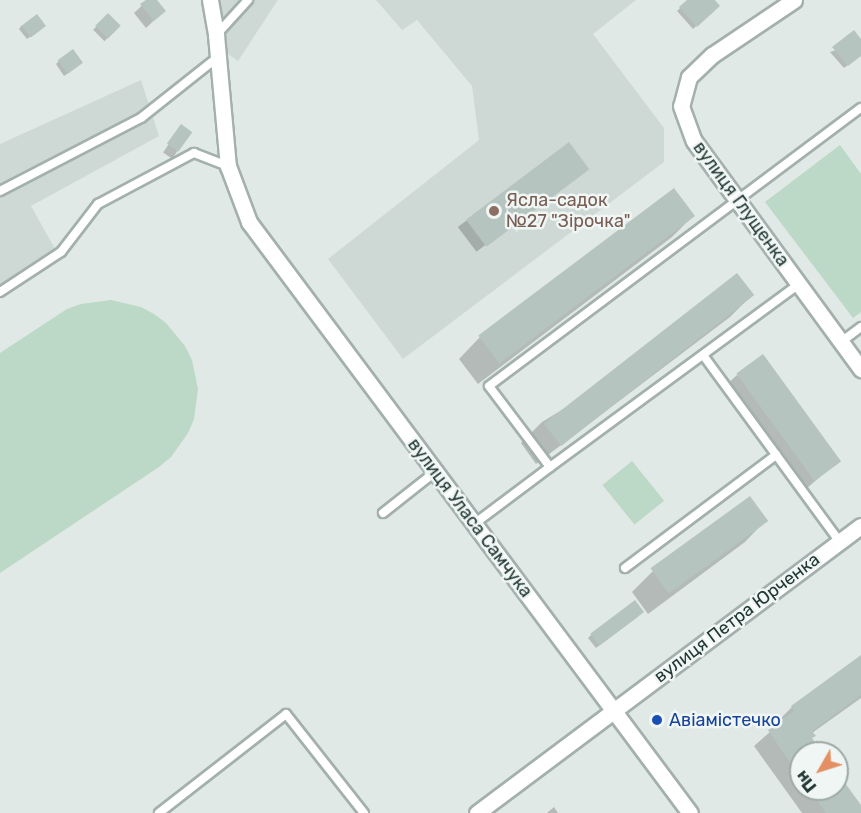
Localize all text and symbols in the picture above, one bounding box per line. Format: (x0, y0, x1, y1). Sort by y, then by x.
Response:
street label: вулиця Глущенка (688, 137, 794, 271)
place label: Ясла-садок №27 "Зірочка" (506, 190, 631, 232)
marker: Ясла-садок №27 "Зірочка" (487, 204, 501, 218)
street label: вулиця Уласа Самчука (403, 434, 537, 602)
street label: вулиця Петра Юрченка (650, 549, 824, 687)
place label: Авіамістечко (669, 709, 781, 731)
marker: Авіамістечко (650, 713, 664, 727)
north arrow (789, 741, 849, 801)
text: Пн (792, 767, 821, 796)

